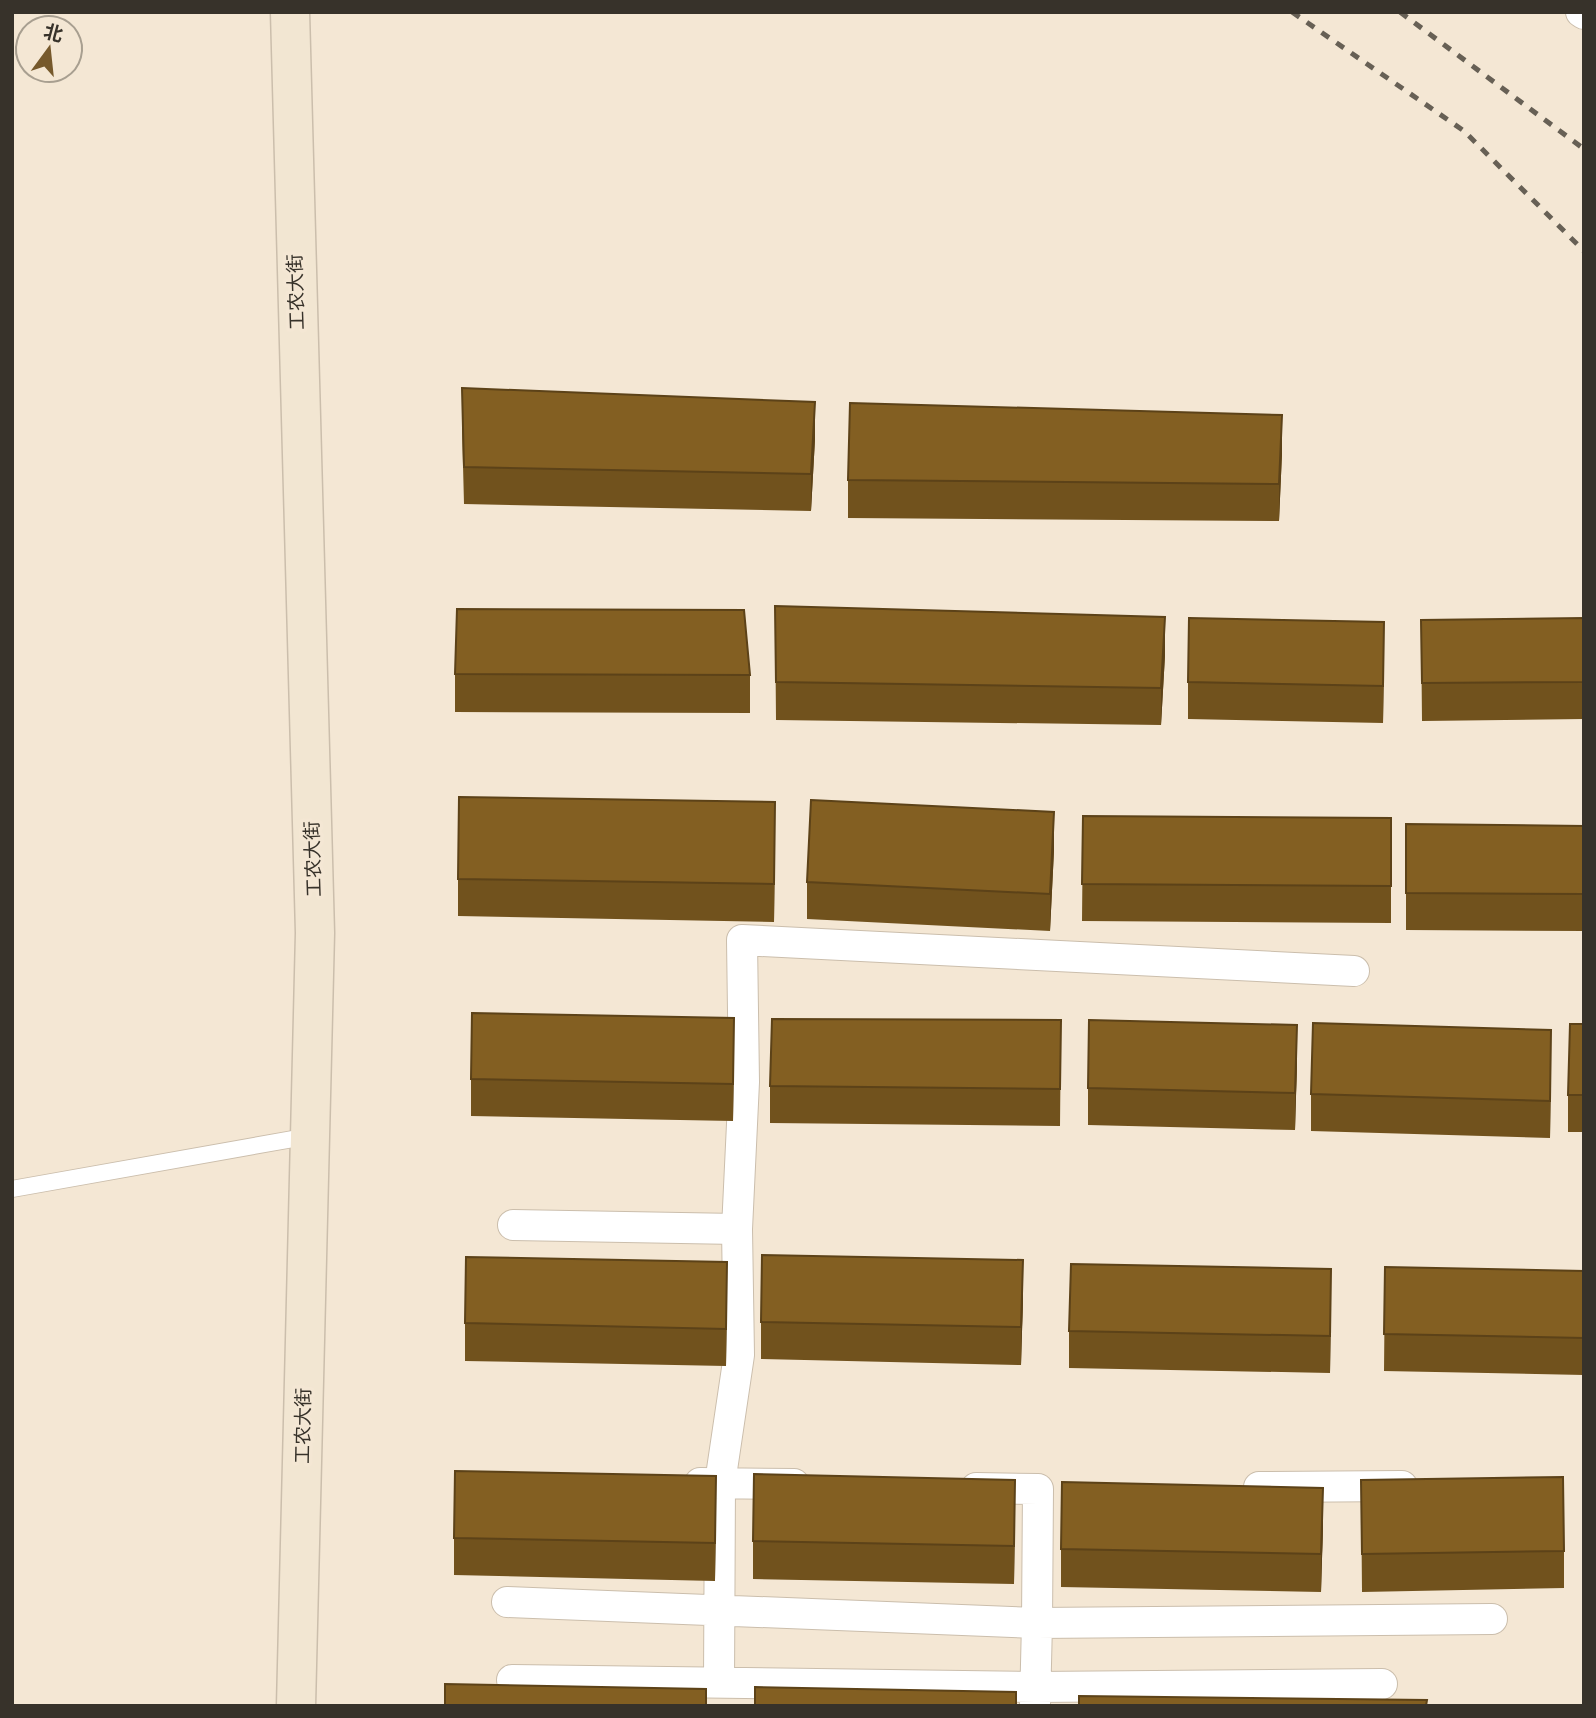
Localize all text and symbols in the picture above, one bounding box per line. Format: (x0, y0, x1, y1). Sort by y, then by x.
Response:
north arrow (14, 14, 84, 84)
text: 北 (41, 19, 65, 47)
street label: 工农大街 (283, 254, 309, 330)
street label: 工农大街 (300, 821, 326, 897)
street label: 工农大街 (291, 1388, 315, 1464)

